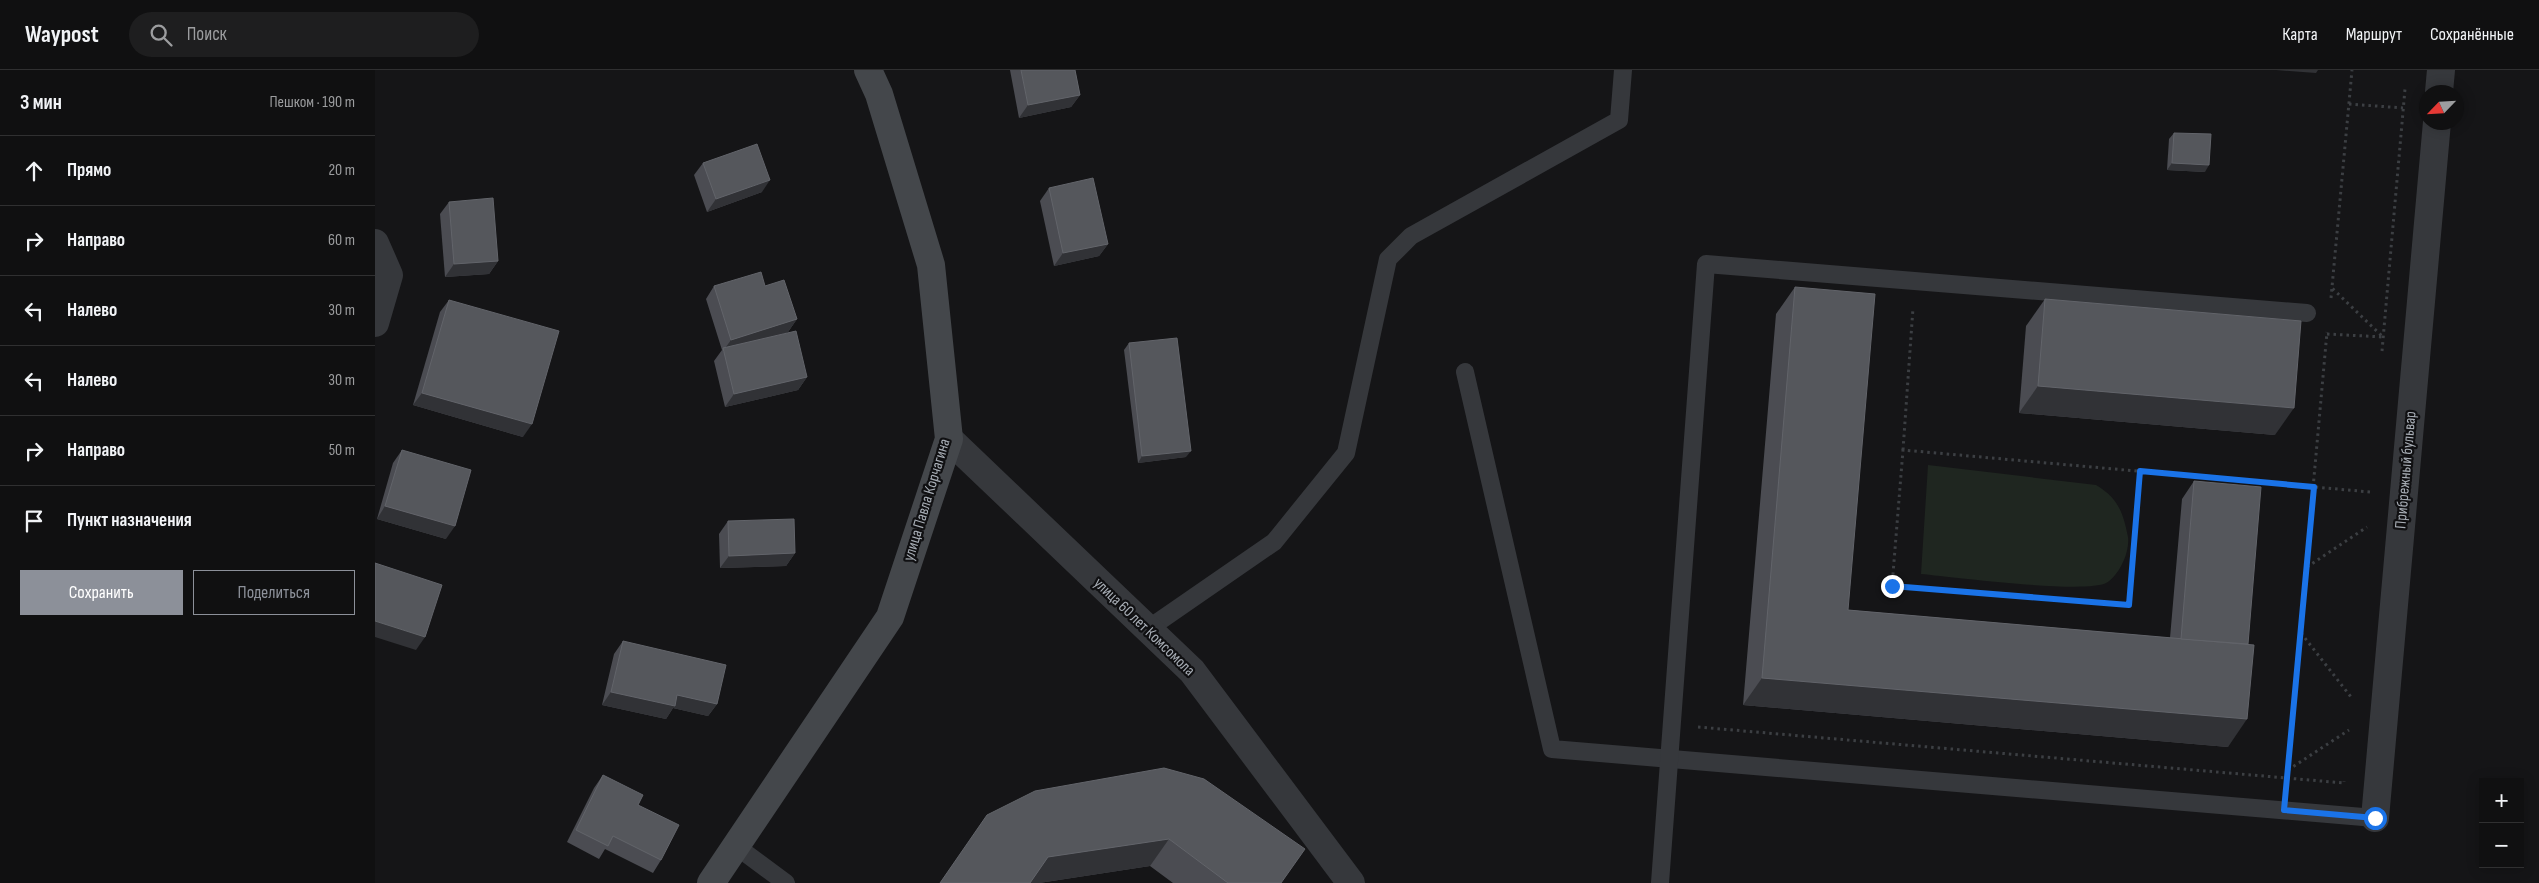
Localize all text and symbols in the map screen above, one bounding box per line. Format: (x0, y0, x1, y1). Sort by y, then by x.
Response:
search box (129, 12, 479, 57)
text: Waypost (25, 20, 99, 49)
icon: search (147, 21, 175, 49)
text: Поиск (187, 23, 227, 46)
text: Карта (2282, 24, 2318, 45)
text: Маршрут (2346, 24, 2402, 45)
text: Сохранённые (2430, 24, 2514, 45)
north arrow (2419, 85, 2464, 130)
text: 3 мин (20, 90, 62, 115)
text: Пешком · 190 m (270, 93, 355, 112)
icon: ahead (20, 157, 48, 185)
text: Прямо (67, 159, 111, 182)
text: 20 m (328, 161, 355, 180)
icon: right (20, 227, 48, 255)
text: Направо (67, 229, 125, 252)
text: 60 m (328, 231, 355, 250)
icon: left (20, 297, 48, 325)
text: Налево (67, 299, 117, 322)
text: 30 m (328, 301, 355, 320)
icon: left (20, 367, 48, 395)
text: Налево (67, 369, 117, 392)
text: 30 m (328, 371, 355, 390)
street label: Прибрежный бульвар (2391, 410, 2421, 530)
street label: улица Павла Корчагина (899, 436, 955, 564)
icon: right (20, 437, 48, 465)
text: Направо (67, 439, 125, 462)
text: 50 m (329, 441, 355, 460)
icon: arrive (20, 507, 48, 535)
text: Пункт назначения (67, 509, 192, 532)
button: Сохранить (20, 570, 183, 615)
button: Поделиться (193, 570, 355, 615)
street label: улица 60 лет Комсомола (1089, 574, 1199, 680)
route end (1881, 575, 1904, 598)
map controls (2479, 778, 2524, 868)
button: + (2479, 778, 2524, 823)
route start (2364, 807, 2387, 830)
button: − (2479, 823, 2524, 868)

